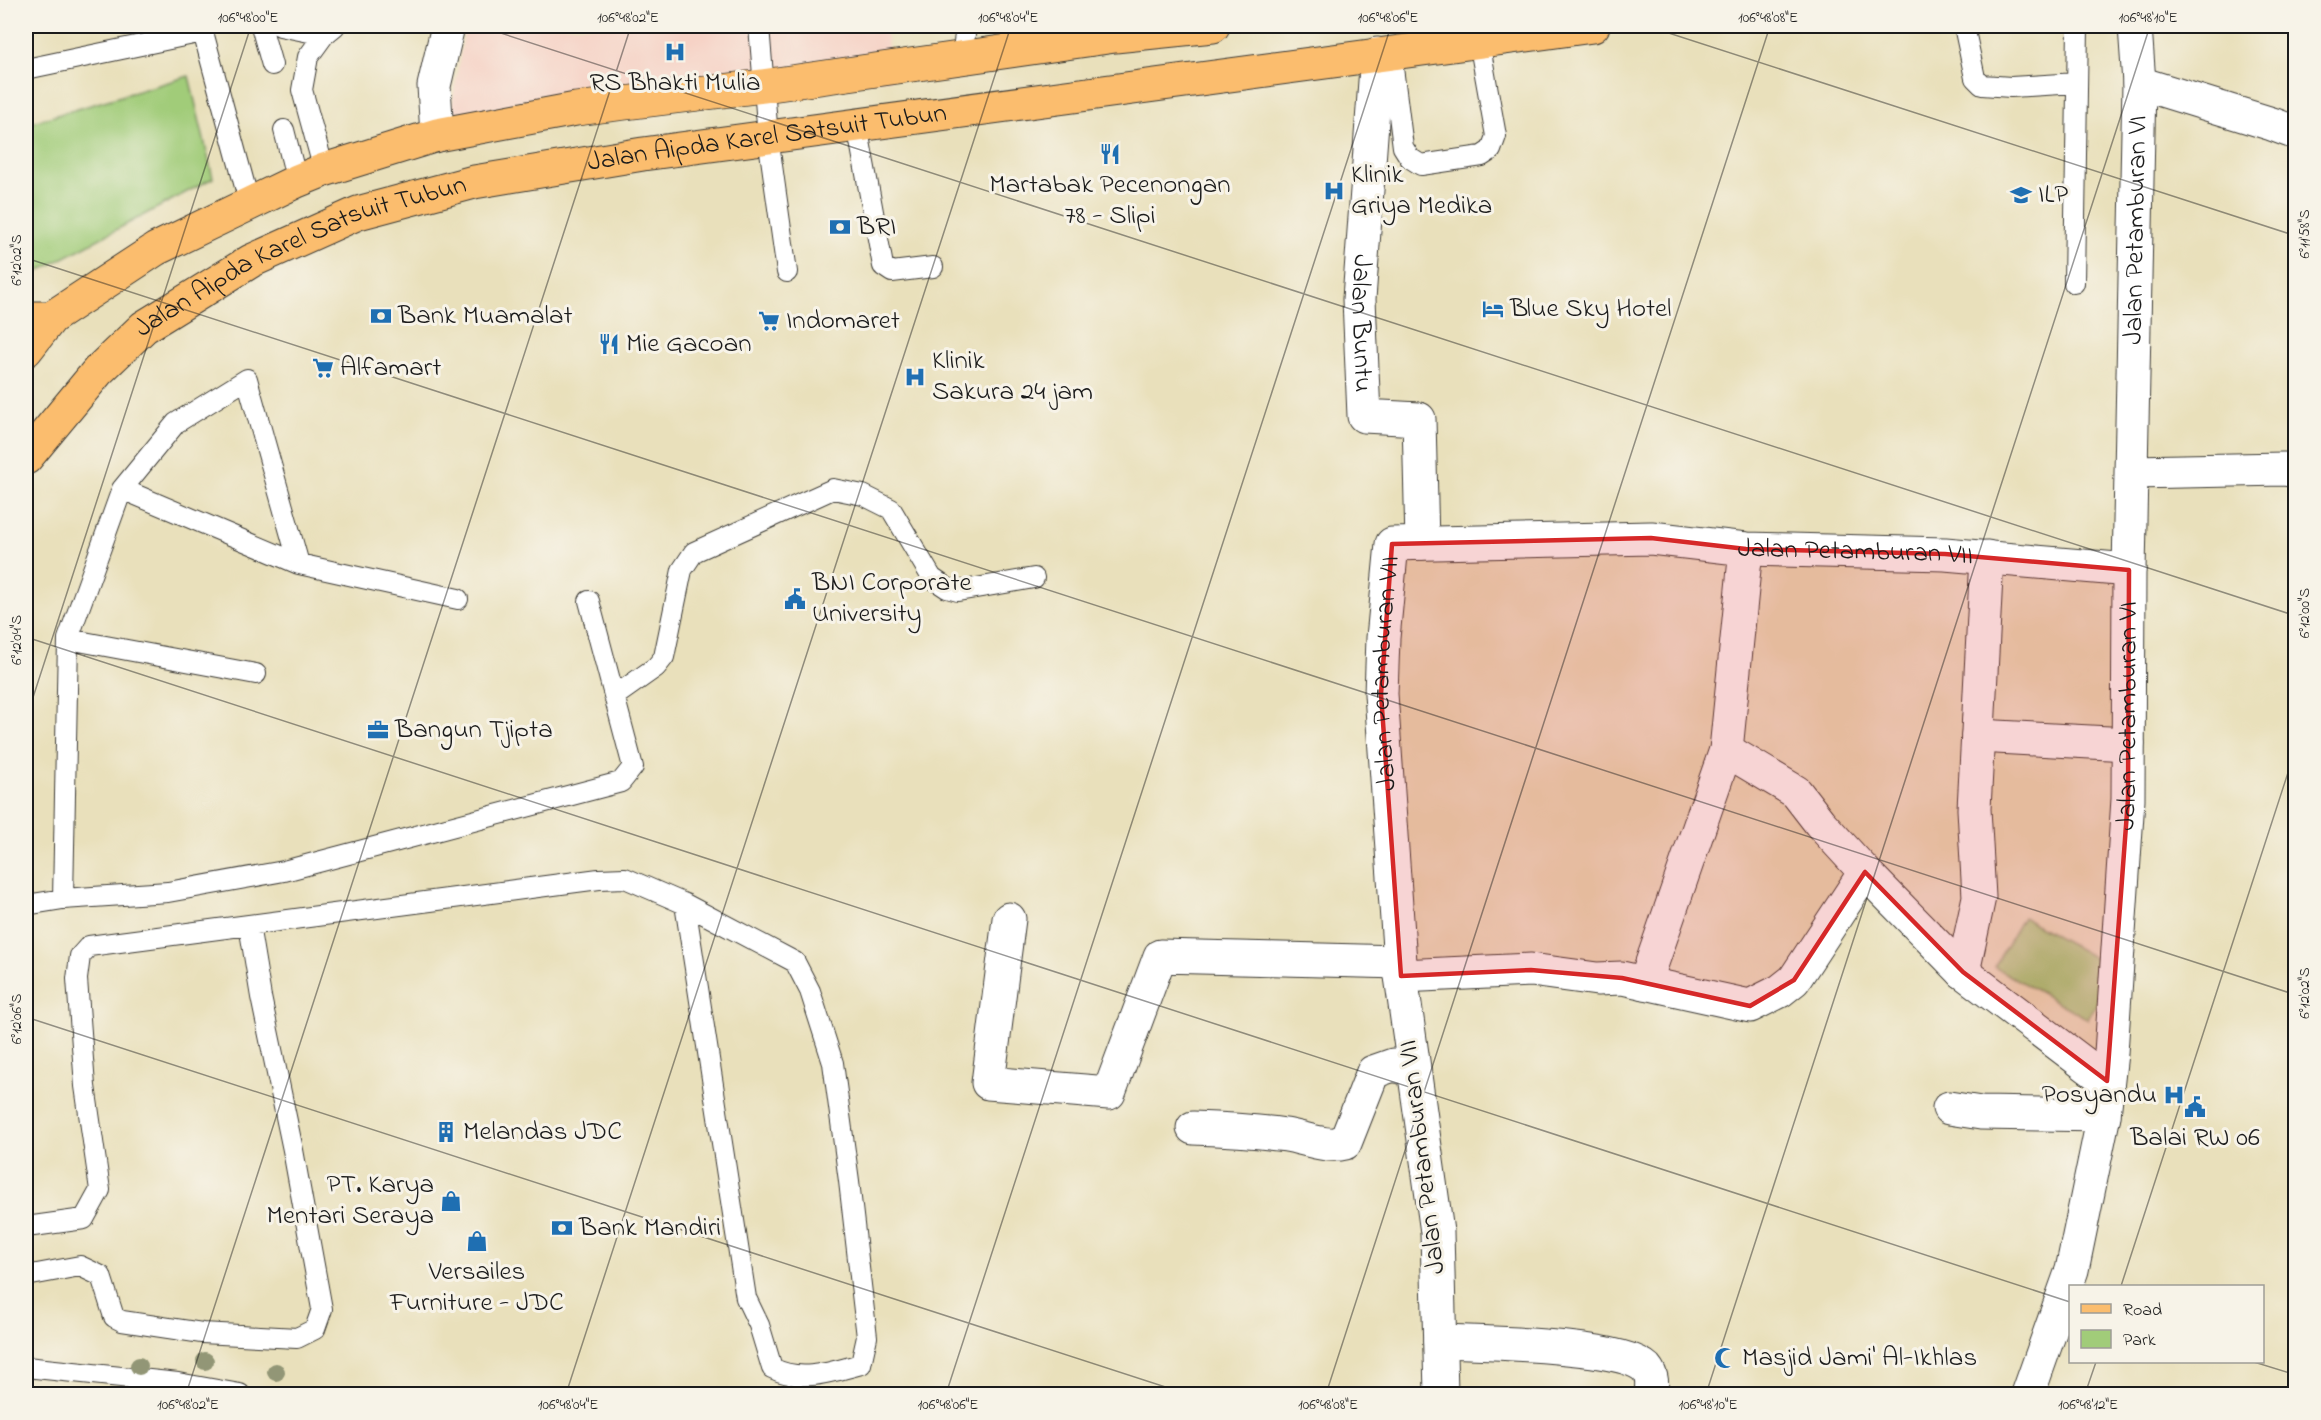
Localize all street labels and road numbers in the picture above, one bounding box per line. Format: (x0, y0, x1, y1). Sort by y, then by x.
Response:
street label: Jalan Aipda Karel Satsuit Tubun (584, 94, 949, 182)
street label: Jalan Petamburan VI (2114, 115, 2158, 345)
street label: Jalan Aipda Karel Satsuit Tubun (125, 165, 471, 346)
street label: Jalan Buntu (1339, 253, 1382, 393)
street label: Jalan Petamburan VII (1735, 529, 1975, 576)
street label: Jalan Petamburan VII (1361, 554, 1410, 792)
street label: Jalan Petamburan VI (2106, 601, 2148, 832)
street label: Jalan Petamburan VII (1389, 1038, 1457, 1276)

